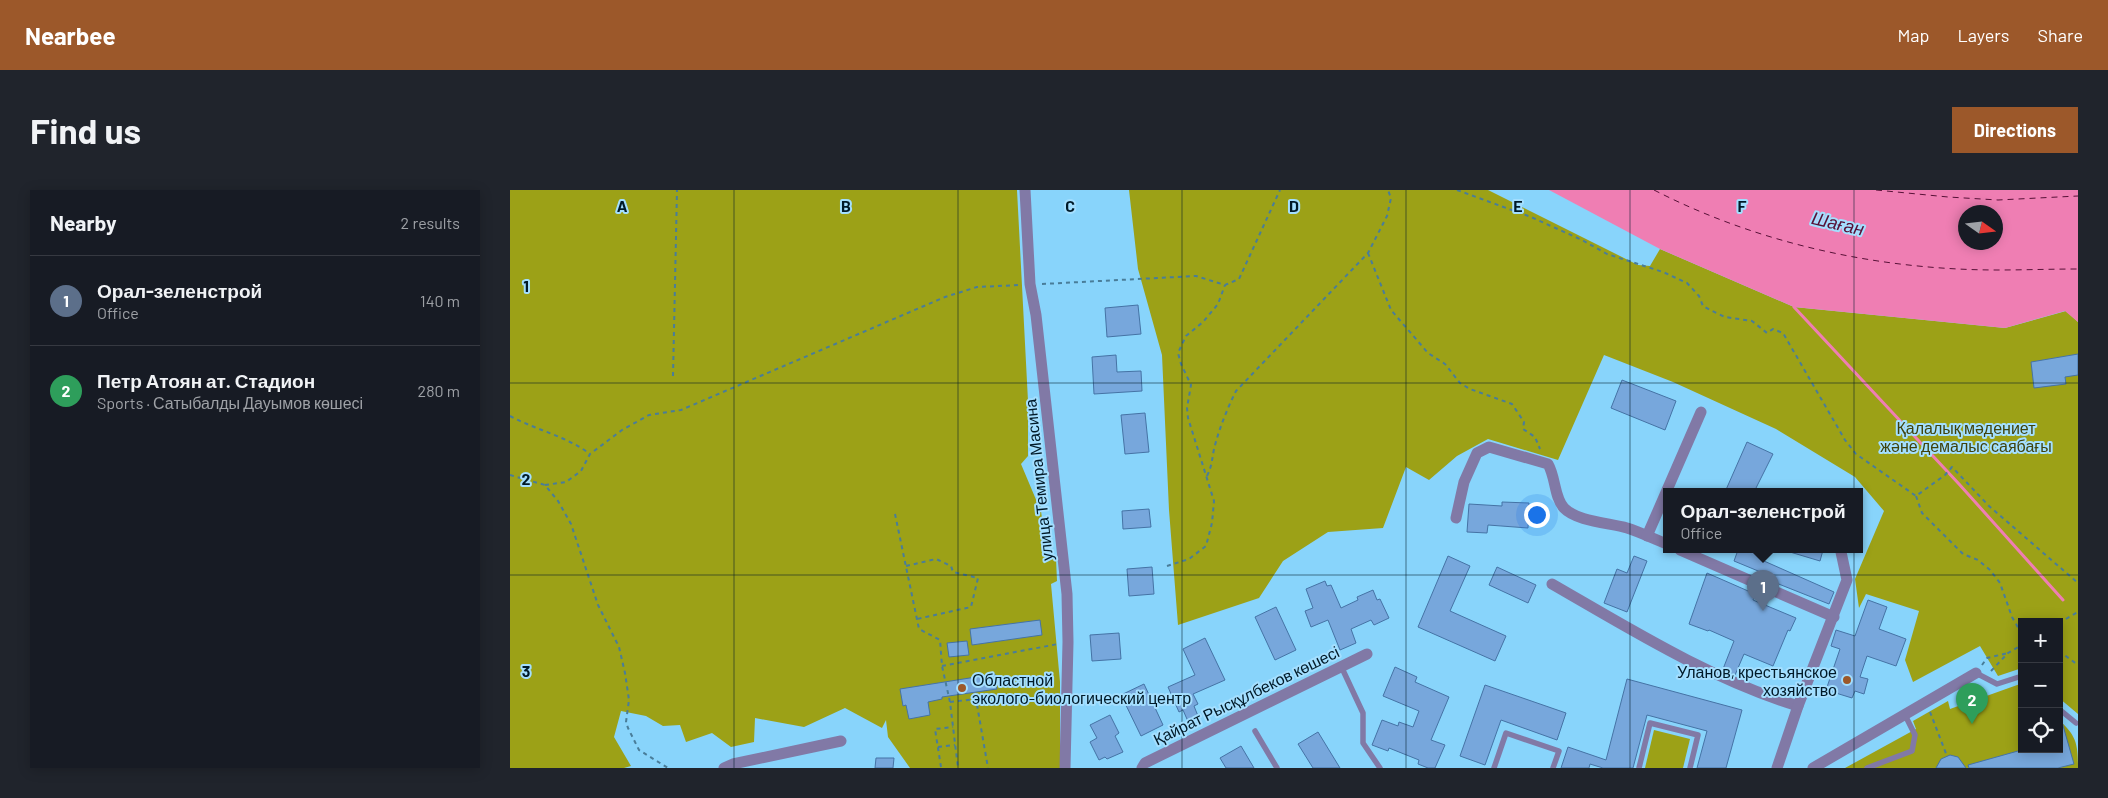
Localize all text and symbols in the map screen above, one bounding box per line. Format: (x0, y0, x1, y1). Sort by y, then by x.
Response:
text: Nearbee (25, 21, 116, 50)
text: Map (1897, 24, 1929, 46)
text: Layers (1957, 24, 2010, 46)
text: Share (2038, 24, 2083, 46)
button: Directions (1952, 107, 2078, 153)
text: Find us (30, 109, 141, 151)
text: A (617, 196, 628, 215)
text: B (841, 196, 851, 215)
text: C (1065, 196, 1075, 215)
text: D (1289, 196, 1299, 215)
text: E (1513, 196, 1523, 215)
text: F (1738, 196, 1747, 215)
north arrow (1958, 205, 2003, 250)
water label: Шаған (1810, 206, 1867, 240)
text: Nearby (50, 210, 116, 235)
text: 2 results (401, 213, 460, 232)
text: 1 (523, 276, 529, 295)
text: Орал-зеленстрой (97, 279, 262, 302)
text: 1 (63, 291, 69, 310)
text: 140 m (420, 291, 460, 310)
text: Office (97, 303, 139, 322)
text: Петр Атоян ат. Стадион (97, 369, 315, 392)
text: 2 (62, 381, 70, 400)
text: 280 m (418, 381, 460, 400)
text: Sports · Сатыбалды Дауымов көшесі (97, 393, 363, 412)
street label: улица Темира Масина (1020, 398, 1056, 562)
park label: Қалалық мәдениет және демалыс саябағы (1880, 418, 2052, 455)
text: 2 (522, 469, 531, 488)
popup (1663, 488, 1863, 553)
text: Орал-зеленстрой (1680, 499, 1846, 522)
your location (1524, 502, 1550, 528)
text: Office (1680, 523, 1722, 542)
pin: 1 (1747, 570, 1779, 611)
map controls (2018, 618, 2063, 753)
button: + (2018, 618, 2063, 663)
street label: Қайрат Рысқұлбеков көшесі (1150, 642, 1342, 748)
text: 3 (522, 661, 530, 680)
place label: Уланов, крестьянское хозяйство (1677, 662, 1837, 699)
button: − (2018, 663, 2063, 708)
place label: Областной эколого-биологический центр (972, 670, 1191, 707)
marker: Уланов, крестьянское хозяйство (1841, 674, 1853, 686)
marker: Областной эколого-биологический центр (956, 682, 968, 694)
pin: 2 (1956, 683, 1988, 724)
button: locate (2018, 708, 2063, 753)

